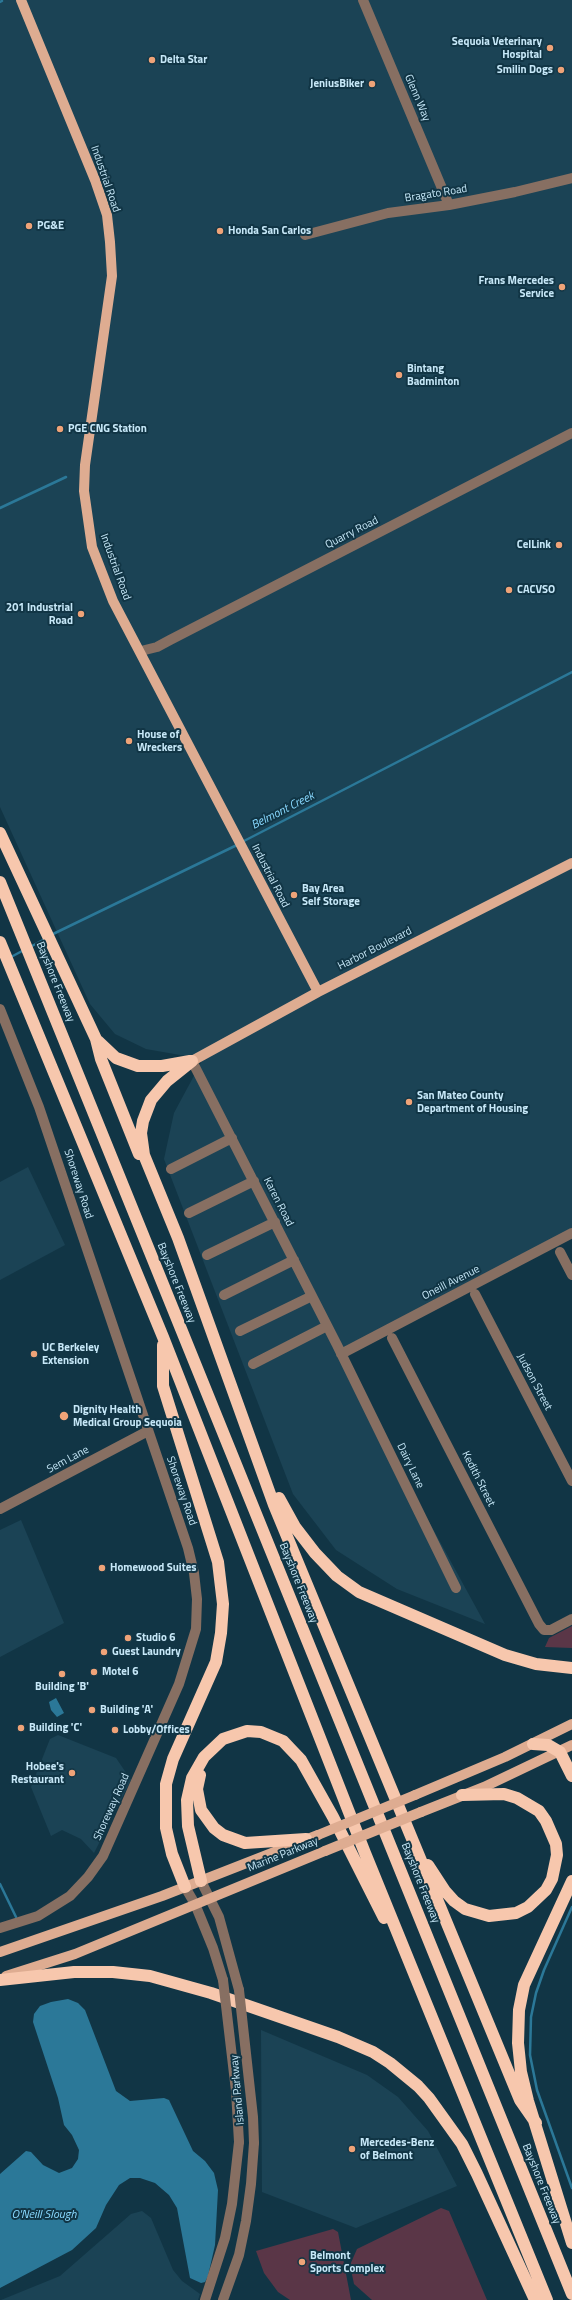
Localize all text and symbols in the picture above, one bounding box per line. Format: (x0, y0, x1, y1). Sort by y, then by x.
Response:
place label: Sequoia Veterinary Hospital (452, 35, 542, 61)
marker: Sequoia Veterinary Hospital (545, 43, 555, 53)
place label: Delta Star (160, 53, 207, 67)
marker: Delta Star (147, 55, 157, 65)
place label: Smilin Dogs (497, 63, 553, 77)
marker: Smilin Dogs (556, 65, 566, 75)
street label: Glenn Way (401, 73, 433, 123)
place label: JeniusBiker (310, 77, 364, 91)
marker: JeniusBiker (367, 79, 377, 89)
street label: Industrial Road (87, 144, 123, 214)
street label: Bragato Road (404, 183, 468, 205)
place label: PG&E (37, 219, 64, 233)
marker: PG&E (24, 221, 34, 231)
place label: Honda San Carlos (228, 224, 311, 238)
marker: Honda San Carlos (215, 226, 225, 236)
place label: Frans Mercedes Service (479, 274, 554, 300)
marker: Frans Mercedes Service (557, 282, 567, 292)
place label: Bintang Badminton (407, 362, 459, 388)
marker: Bintang Badminton (394, 370, 404, 380)
place label: PGE CNG Station (68, 422, 147, 436)
marker: PGE CNG Station (55, 424, 65, 434)
street label: Quarry Road (323, 514, 381, 552)
street label: Industrial Road (97, 532, 133, 602)
place label: CelLink (517, 538, 551, 552)
marker: CelLink (554, 540, 564, 550)
place label: CACVSO (517, 583, 555, 597)
marker: CACVSO (504, 585, 514, 595)
place label: 201 Industrial Road (6, 601, 73, 627)
marker: 201 Industrial Road (76, 609, 86, 619)
place label: House of Wreckers (137, 728, 182, 754)
marker: House of Wreckers (124, 736, 134, 746)
water label: Belmont Creek (249, 789, 317, 833)
street label: Industrial Road (248, 842, 292, 910)
place label: Bay Area Self Storage (302, 882, 360, 908)
marker: Bay Area Self Storage (289, 890, 299, 900)
street label: Harbor Boulevard (336, 925, 414, 973)
street label: Bayshore Freeway (33, 940, 77, 1024)
place label: San Mateo County Department of Housing (417, 1089, 528, 1115)
marker: San Mateo County Department of Housing (404, 1097, 414, 1107)
street label: Shoreway Road (61, 1148, 95, 1220)
street label: Karen Road (260, 1175, 296, 1229)
street label: Bayshore Freeway (154, 1241, 198, 1325)
street label: Oneill Avenue (420, 1263, 482, 1303)
place label: UC Berkeley Extension (42, 1341, 99, 1367)
marker: UC Berkeley Extension (29, 1349, 39, 1359)
street label: Judson Street (514, 1351, 554, 1413)
place label: Dignity Health Medical Group Sequoia (73, 1403, 182, 1429)
marker: Dignity Health Medical Group Sequoia (58, 1410, 70, 1422)
street label: Dairy Lane (393, 1441, 427, 1491)
street label: Sem Lane (45, 1444, 91, 1476)
street label: Kedith Street (458, 1449, 498, 1509)
street label: Shoreway Road (163, 1455, 199, 1527)
street label: Bayshore Freeway (276, 1541, 320, 1625)
place label: Homewood Suites (110, 1561, 196, 1575)
marker: Homewood Suites (97, 1563, 107, 1573)
place label: Studio 6 (136, 1631, 175, 1645)
marker: Studio 6 (123, 1633, 133, 1643)
place label: Guest Laundry (112, 1645, 181, 1659)
marker: Guest Laundry (99, 1647, 109, 1657)
place label: Motel 6 (102, 1665, 138, 1679)
marker: Motel 6 (89, 1667, 99, 1677)
marker: Building 'B' (57, 1669, 67, 1679)
place label: Building 'B' (35, 1680, 89, 1694)
place label: Building 'A' (100, 1703, 153, 1717)
marker: Building 'A' (87, 1705, 97, 1715)
place label: Building 'C' (29, 1721, 82, 1735)
marker: Building 'C' (16, 1723, 26, 1733)
place label: Lobby/Offices (123, 1723, 190, 1737)
marker: Lobby/Offices (110, 1725, 120, 1735)
place label: Hobee's Restaurant (11, 1760, 64, 1786)
marker: Hobee's Restaurant (67, 1768, 77, 1778)
street label: Shoreway Road (91, 1771, 133, 1843)
street label: Marine Parkway (246, 1835, 320, 1875)
street label: Bayshore Freeway (398, 1841, 442, 1925)
street label: Island Parkway (228, 2054, 248, 2126)
place label: Mercedes-Benz of Belmont (360, 2136, 434, 2162)
street label: Bayshore Freeway (519, 2142, 563, 2226)
marker: Mercedes-Benz of Belmont (347, 2144, 357, 2154)
water label: O'Neill Slough (12, 2208, 76, 2222)
place label: Belmont Sports Complex (310, 2249, 384, 2275)
marker: Belmont Sports Complex (297, 2257, 307, 2267)

